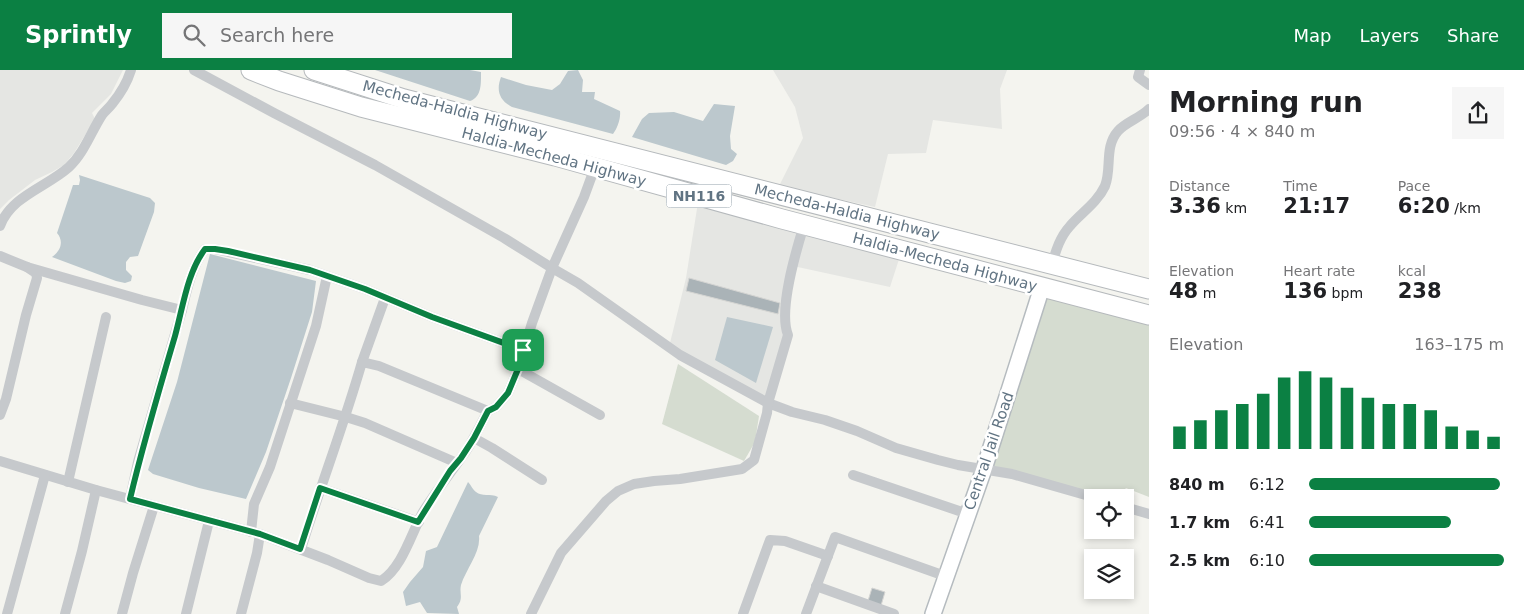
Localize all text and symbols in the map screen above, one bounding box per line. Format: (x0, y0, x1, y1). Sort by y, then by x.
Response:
search box (162, 13, 512, 58)
text: Sprintly (25, 21, 132, 49)
icon: search (180, 21, 208, 49)
text: Search here (220, 24, 334, 46)
text: Map (1293, 25, 1331, 46)
text: Layers (1359, 25, 1419, 46)
text: Share (1447, 25, 1499, 46)
street label: Mecheda-Haldia Highway (361, 77, 549, 143)
text: Morning run (1169, 86, 1363, 119)
button: share (1452, 87, 1504, 139)
text: 09:56 · 4 × 840 m (1169, 122, 1315, 141)
street label: Haldia-Mecheda Highway (460, 124, 648, 190)
text: Distance (1169, 178, 1230, 194)
text: Time (1283, 178, 1318, 194)
text: Pace (1398, 178, 1430, 194)
street label: Mecheda-Haldia Highway (752, 180, 942, 244)
road number: NH116 (666, 184, 732, 208)
text: 3.36 (1169, 194, 1221, 218)
text: 21:17 (1283, 194, 1350, 218)
text: 6:20 (1398, 194, 1450, 218)
text: km (1221, 200, 1247, 216)
text: /km (1450, 200, 1481, 216)
street label: Haldia-Mecheda Highway (851, 229, 1039, 295)
text: Elevation (1169, 263, 1234, 279)
text: Heart rate (1283, 263, 1355, 279)
text: kcal (1398, 263, 1426, 279)
text: 48 (1169, 279, 1198, 303)
text: 136 (1283, 279, 1327, 303)
text: 238 (1398, 279, 1442, 303)
text: m (1198, 285, 1216, 301)
text: bpm (1327, 285, 1363, 301)
pin (502, 329, 544, 371)
text: Elevation (1169, 335, 1243, 354)
text: 163–175 m (1414, 335, 1504, 354)
icon: arrive (509, 336, 537, 364)
street label: Central Jail Road (960, 390, 1018, 512)
text: 840 m (1169, 475, 1225, 494)
text: 6:12 (1249, 475, 1285, 494)
map controls (1084, 489, 1134, 599)
button: locate (1084, 489, 1134, 539)
text: 1.7 km (1169, 513, 1230, 532)
text: 6:41 (1249, 513, 1285, 532)
button: layers (1084, 549, 1134, 599)
text: 2.5 km (1169, 551, 1230, 570)
text: 6:10 (1249, 551, 1285, 570)

